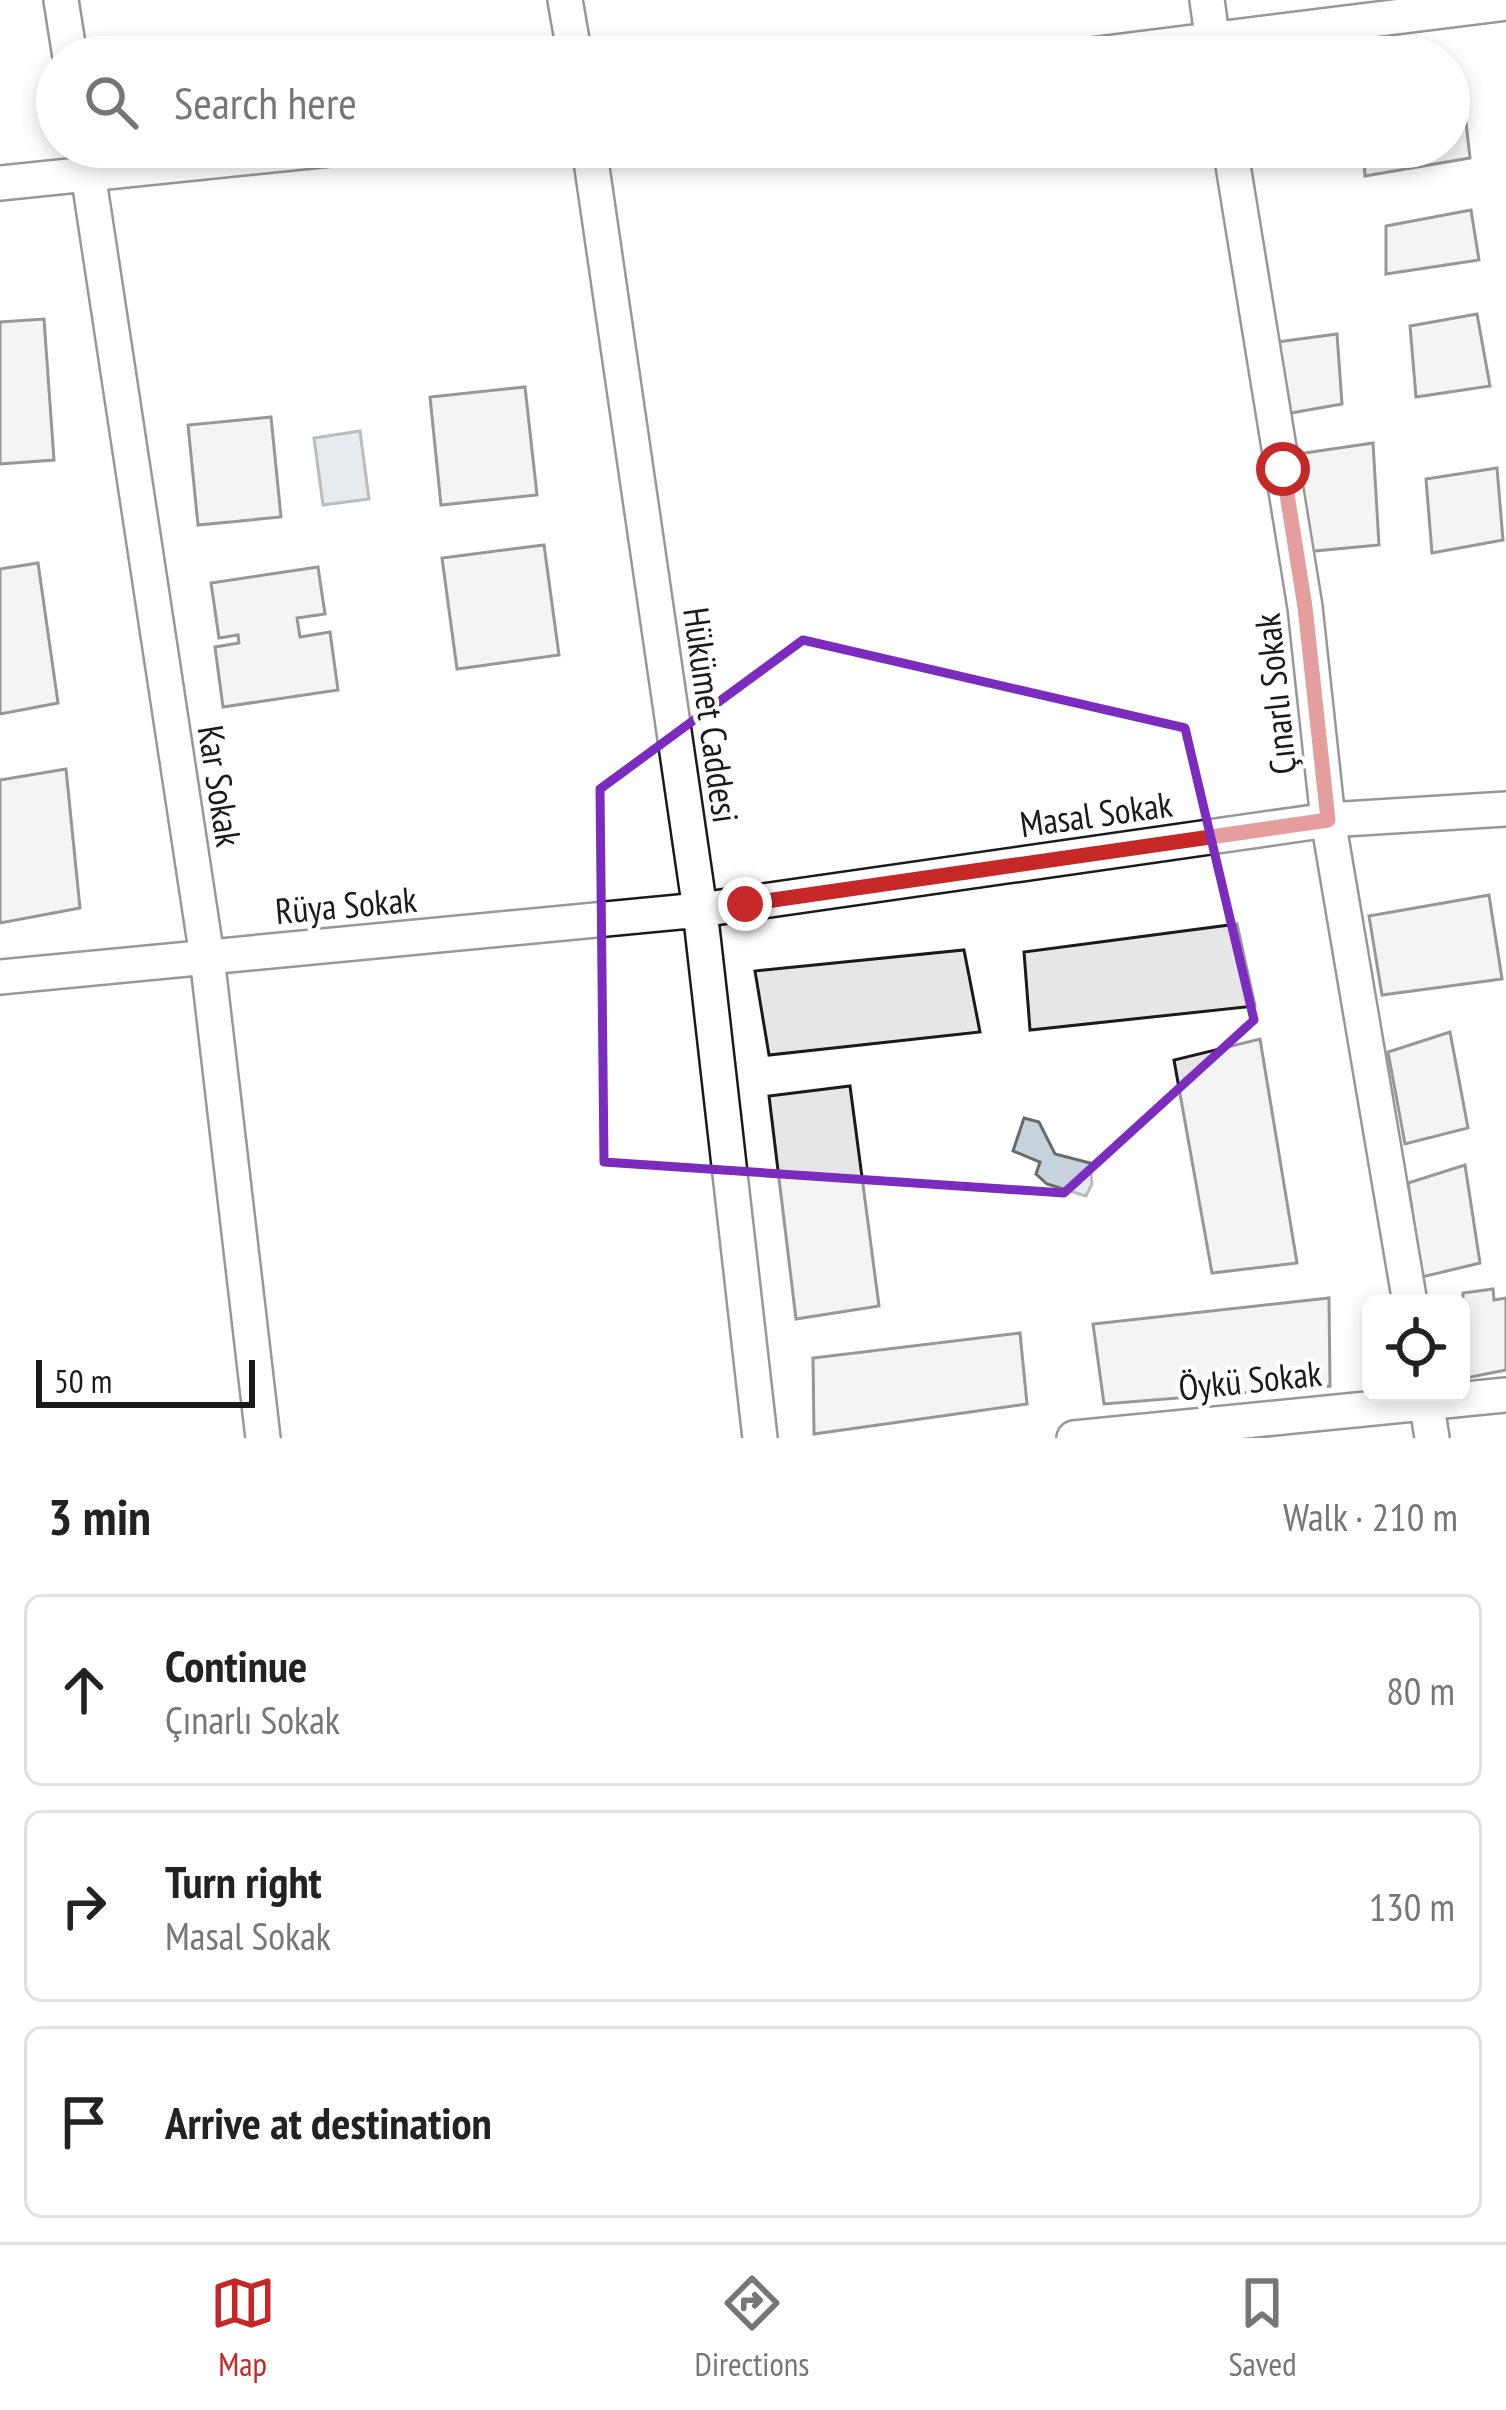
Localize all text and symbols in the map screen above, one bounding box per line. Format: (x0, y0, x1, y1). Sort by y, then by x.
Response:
search box (36, 36, 1470, 168)
icon: search (78, 69, 144, 135)
text: Search here (174, 73, 357, 131)
route start (1256, 442, 1310, 496)
street label: Hükümet Caddesi (673, 604, 750, 826)
street label: Çınarlı Sokak (1243, 611, 1306, 777)
street label: Kar Sokak (188, 722, 253, 850)
street label: Masal Sokak (1017, 780, 1175, 847)
street label: Rüya Sokak (273, 875, 419, 934)
route end (718, 877, 772, 931)
map controls (1362, 1294, 1470, 1402)
button: locate (1362, 1294, 1470, 1402)
street label: Öykü Sokak (1176, 1349, 1324, 1410)
scale bar (36, 1354, 255, 1407)
text: 50 m (54, 1359, 112, 1402)
text: 3 min (48, 1483, 151, 1549)
text: Walk · 210 m (1283, 1491, 1458, 1542)
text: Continue (165, 1636, 307, 1694)
icon: ahead (51, 1657, 117, 1723)
text: 80 m (1386, 1665, 1455, 1716)
text: Çınarlı Sokak (165, 1694, 340, 1745)
text: Turn right (165, 1852, 322, 1910)
icon: right (51, 1873, 117, 1939)
text: 130 m (1369, 1881, 1455, 1932)
text: Masal Sokak (165, 1910, 331, 1961)
icon: arrive (51, 2089, 117, 2155)
text: Arrive at destination (165, 2093, 492, 2151)
tab: Map (210, 2270, 276, 2385)
tab: Directions (695, 2270, 809, 2385)
tab: Saved (1228, 2270, 1296, 2385)

